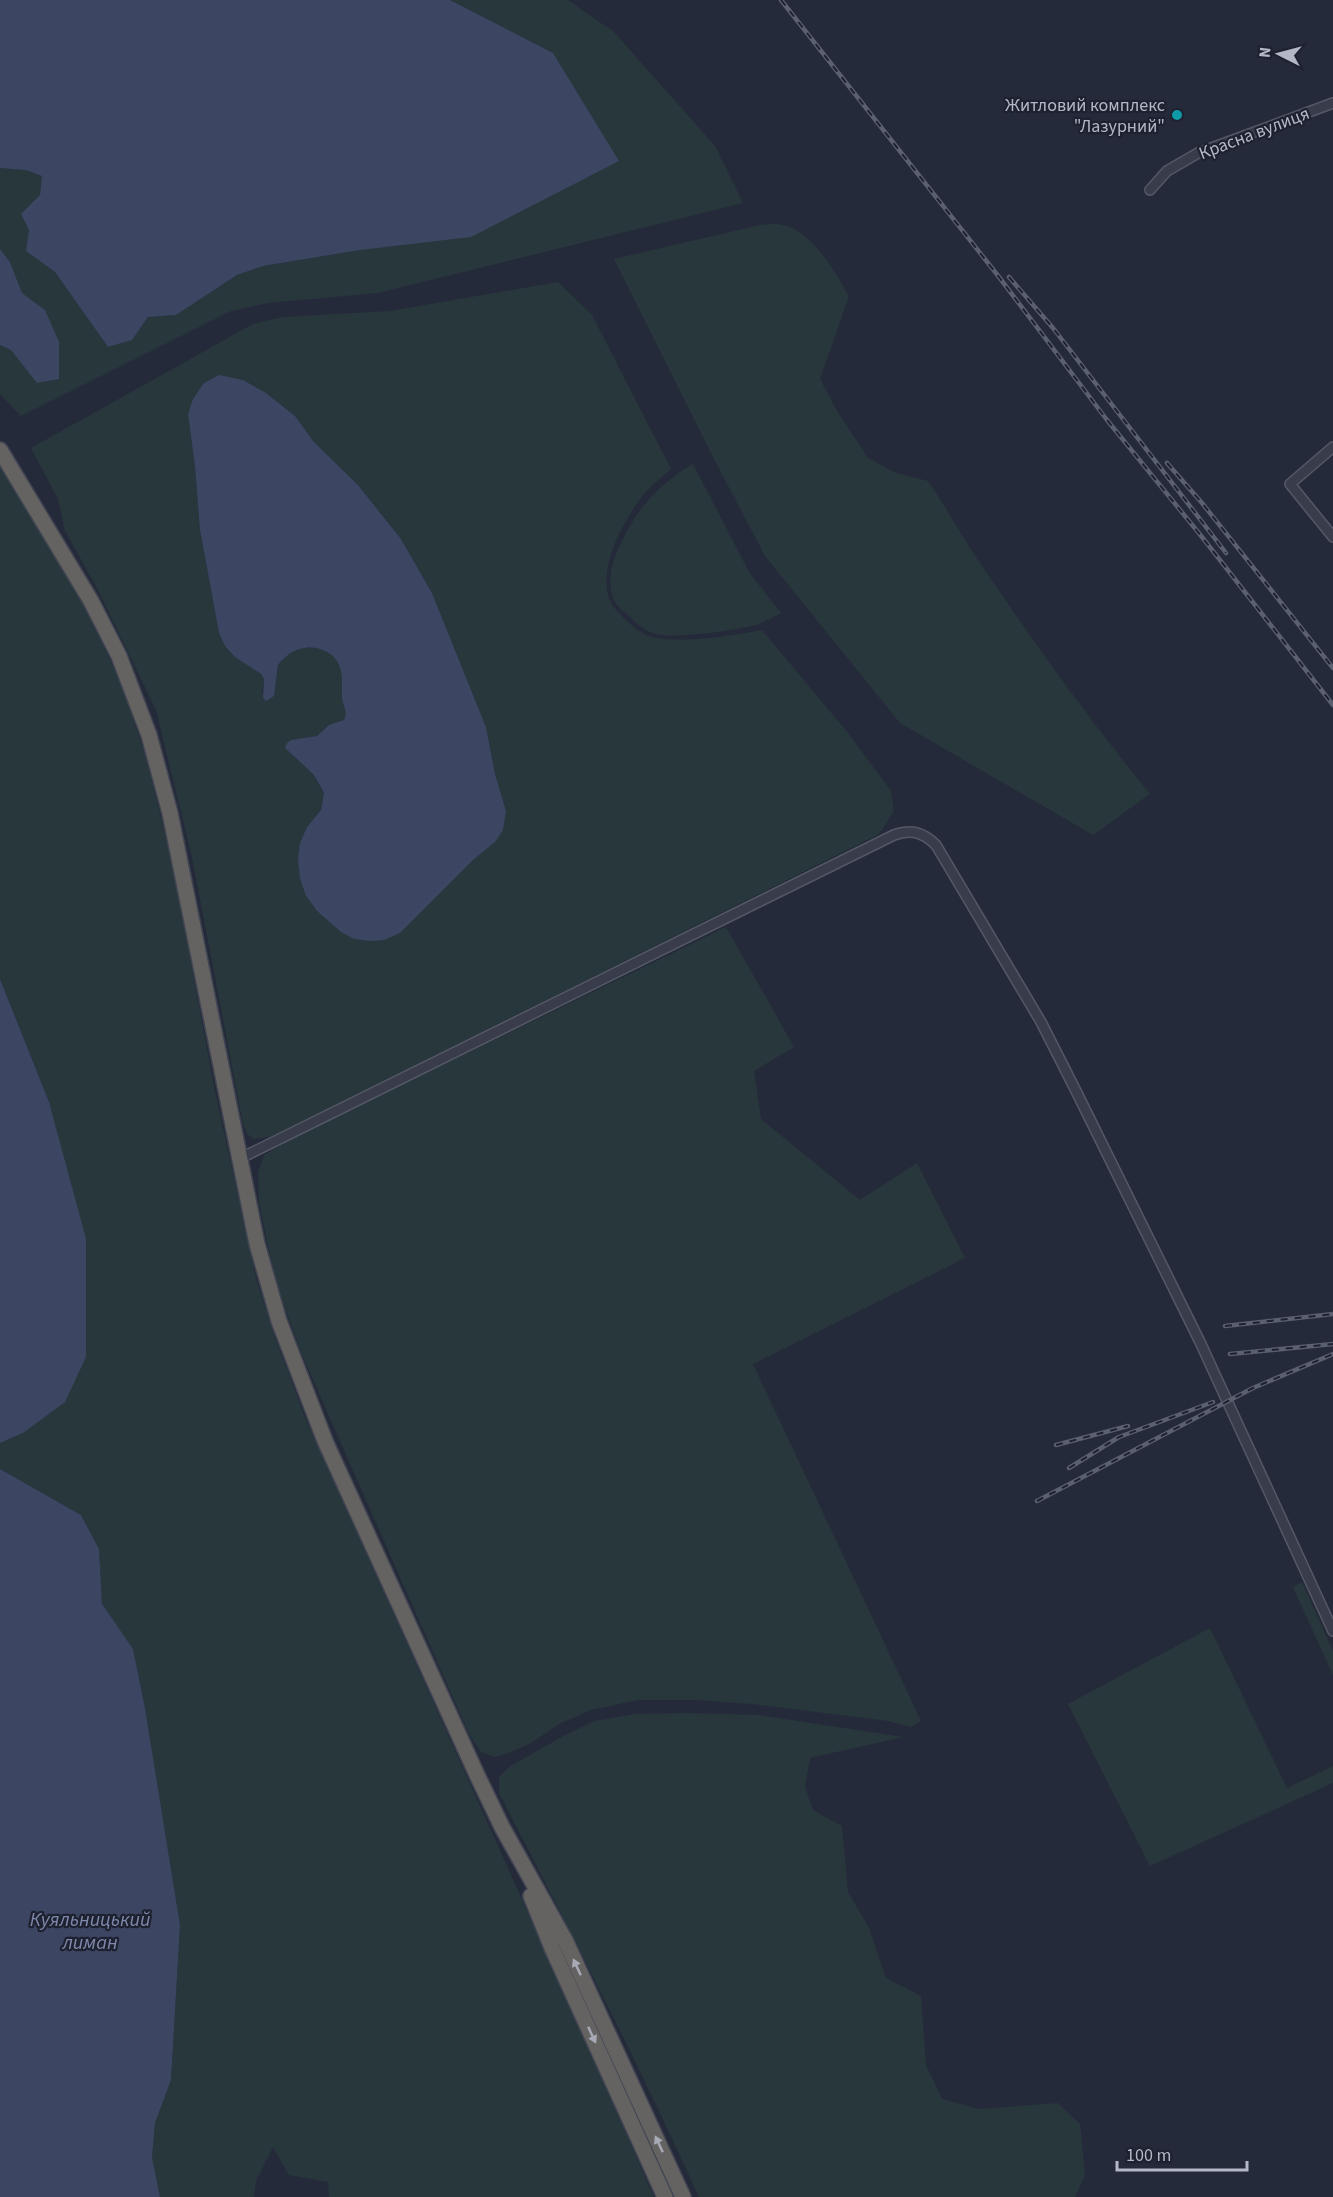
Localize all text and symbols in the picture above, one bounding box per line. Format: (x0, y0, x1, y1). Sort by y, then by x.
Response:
north arrow (1249, 24, 1309, 84)
text: N (1254, 46, 1277, 59)
place label: Житловий комплекс "Лазурний" (1005, 93, 1165, 139)
street label: Красна вулиця (1195, 101, 1313, 166)
marker: Житловий комплекс "Лазурний" (1170, 108, 1184, 122)
water label: Куяльницький лиман (30, 1906, 150, 1957)
one-way arrow (572, 1958, 581, 1975)
one-way arrow (587, 2026, 597, 2044)
scale bar (1117, 2134, 1248, 2172)
one-way arrow (654, 2135, 663, 2152)
text: 100 m (1126, 2143, 1171, 2168)

